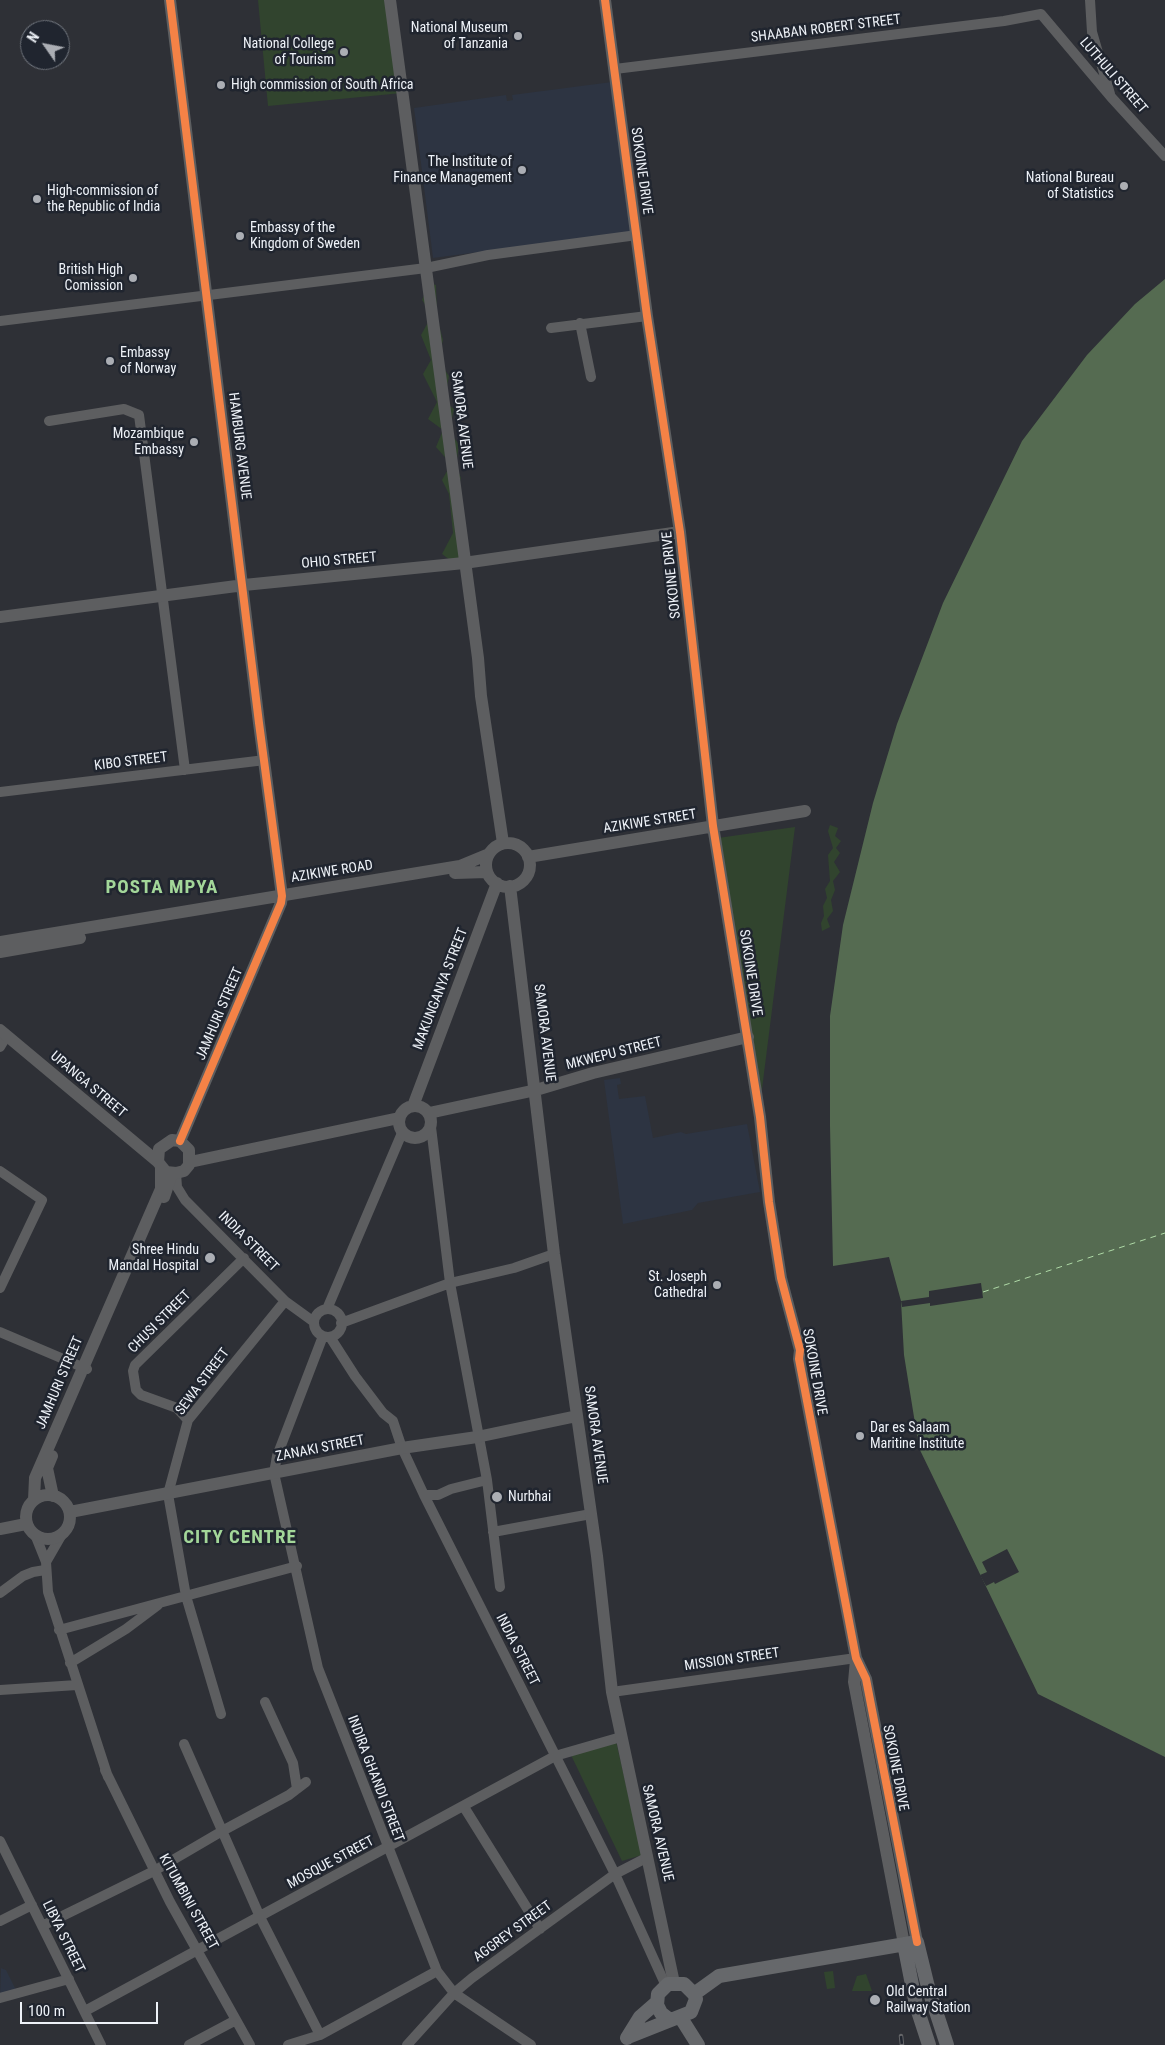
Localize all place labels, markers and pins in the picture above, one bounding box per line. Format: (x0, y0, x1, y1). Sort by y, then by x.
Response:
place label: National Museum of Tanzania (411, 20, 508, 52)
marker: National Museum of Tanzania (512, 30, 524, 42)
place label: National College of Tourism (243, 36, 334, 68)
marker: National College of Tourism (338, 46, 350, 58)
place label: High commission of South Africa (231, 77, 414, 93)
marker: High commission of South Africa (215, 79, 227, 91)
place label: The Institute of Finance Management (393, 154, 512, 186)
marker: The Institute of Finance Management (516, 164, 528, 176)
place label: National Bureau of Statistics (1026, 170, 1114, 202)
marker: National Bureau of Statistics (1118, 180, 1130, 192)
place label: High-commission of the Republic of India (47, 183, 160, 216)
marker: High-commission of the Republic of India (31, 193, 43, 205)
place label: Embassy of the Kingdom of Sweden (250, 220, 360, 252)
marker: Embassy of the Kingdom of Sweden (234, 230, 246, 242)
place label: British High Comission (59, 262, 123, 294)
marker: British High Comission (127, 272, 139, 284)
place label: Embassy of Norway (120, 345, 176, 378)
marker: Embassy of Norway (104, 355, 116, 367)
place label: Mozambique Embassy (113, 426, 184, 458)
marker: Mozambique Embassy (188, 436, 200, 448)
place label: Shree Hindu Mandal Hospital (109, 1242, 199, 1274)
marker: Shree Hindu Mandal Hospital (203, 1251, 217, 1265)
place label: St. Joseph Cathedral (648, 1269, 707, 1302)
marker: St. Joseph Cathedral (711, 1279, 723, 1291)
place label: Dar es Salaam Maritine Institute (870, 1420, 964, 1452)
marker: Dar es Salaam Maritine Institute (854, 1430, 866, 1442)
place label: Nurbhai (508, 1489, 551, 1505)
marker: Nurbhai (490, 1490, 504, 1504)
place label: Old Central Railway Station (886, 1984, 971, 2016)
marker: Old Central Railway Station (868, 1993, 882, 2007)

